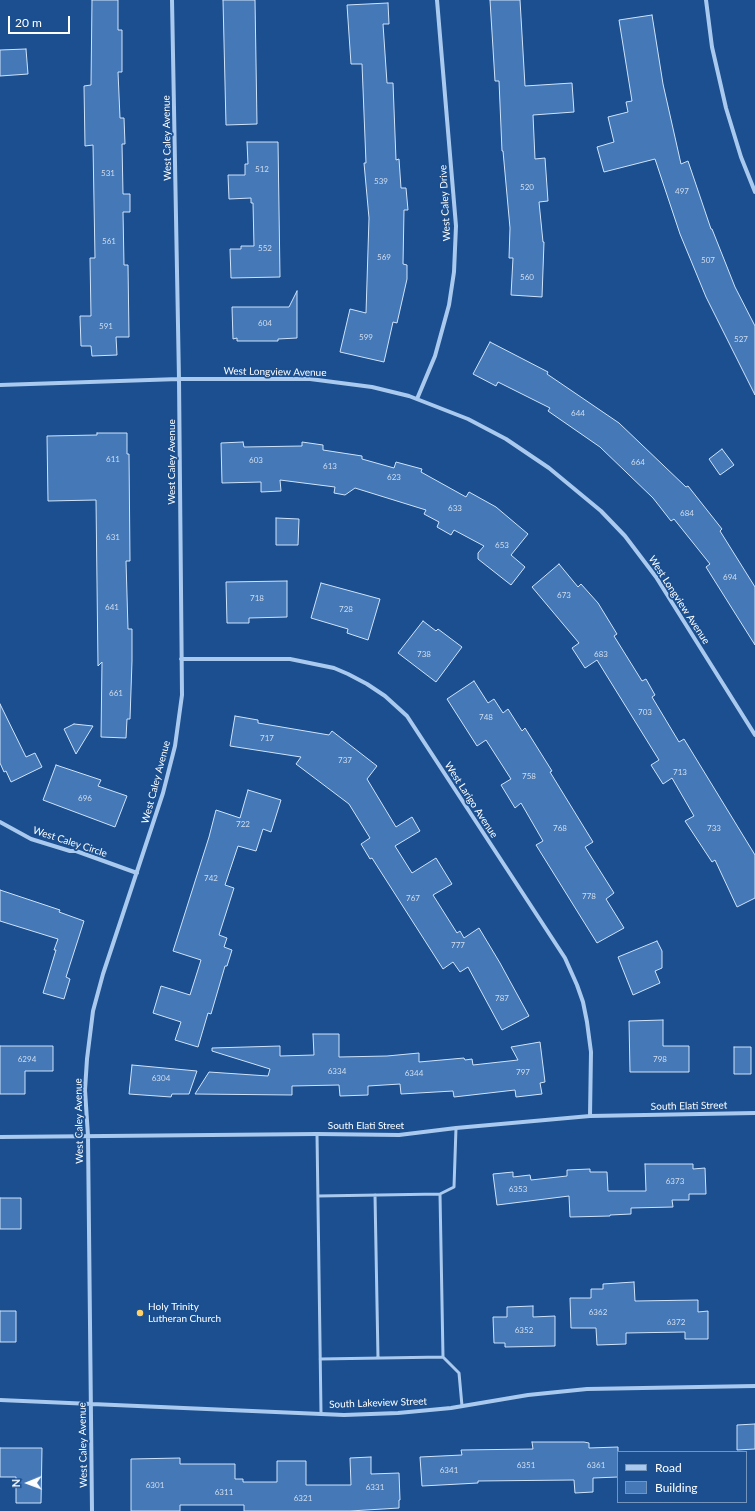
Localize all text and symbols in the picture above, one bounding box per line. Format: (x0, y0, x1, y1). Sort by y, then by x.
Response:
scale bar (10, 8, 72, 34)
text: 20 m (15, 15, 42, 30)
street label: West Caley Avenue (160, 95, 174, 181)
house number: 512 (255, 164, 269, 174)
street label: West Caley Drive (437, 165, 453, 241)
house number: 531 (101, 168, 115, 178)
house number: 539 (374, 176, 388, 186)
house number: 520 (520, 182, 534, 192)
house number: 497 (675, 186, 689, 196)
house number: 561 (102, 236, 116, 246)
house number: 552 (258, 243, 272, 253)
house number: 569 (377, 252, 391, 262)
house number: 507 (701, 255, 715, 265)
house number: 560 (520, 272, 534, 282)
house number: 604 (258, 318, 272, 328)
house number: 591 (99, 321, 113, 331)
house number: 599 (359, 332, 373, 342)
house number: 527 (734, 334, 748, 344)
street label: West Longview Avenue (223, 365, 327, 379)
house number: 644 (571, 408, 585, 418)
street label: West Caley Avenue (166, 419, 178, 505)
house number: 611 (106, 454, 120, 464)
house number: 603 (249, 455, 263, 465)
house number: 664 (631, 457, 645, 467)
house number: 613 (323, 461, 337, 471)
house number: 623 (387, 472, 401, 482)
house number: 633 (448, 503, 462, 513)
house number: 684 (680, 508, 694, 518)
house number: 631 (106, 532, 120, 542)
house number: 653 (495, 540, 509, 550)
street label: West Longview Avenue (646, 554, 712, 646)
house number: 694 (723, 572, 737, 582)
house number: 673 (557, 590, 571, 600)
house number: 718 (250, 593, 264, 603)
house number: 641 (105, 602, 119, 612)
house number: 728 (339, 604, 353, 614)
house number: 738 (417, 649, 431, 659)
house number: 683 (594, 649, 608, 659)
house number: 661 (109, 688, 123, 698)
house number: 703 (638, 707, 652, 717)
house number: 748 (479, 712, 493, 722)
house number: 717 (260, 733, 274, 743)
street label: West Caley Avenue (139, 739, 173, 825)
house number: 737 (338, 755, 352, 765)
street label: West Larigo Avenue (442, 760, 500, 840)
house number: 713 (673, 767, 687, 777)
house number: 758 (522, 771, 536, 781)
house number: 696 (78, 793, 92, 803)
house number: 722 (236, 819, 250, 829)
house number: 768 (553, 823, 567, 833)
house number: 733 (707, 823, 721, 833)
street label: West Caley Circle (31, 824, 109, 860)
house number: 742 (204, 873, 218, 883)
house number: 778 (582, 891, 596, 901)
house number: 767 (406, 893, 420, 903)
house number: 777 (451, 940, 465, 950)
house number: 787 (495, 993, 509, 1003)
house number: 6294 (18, 1054, 36, 1064)
house number: 798 (653, 1054, 667, 1064)
house number: 6334 (328, 1066, 346, 1076)
house number: 797 (516, 1067, 530, 1077)
house number: 6344 (405, 1068, 423, 1078)
house number: 6304 (152, 1073, 170, 1083)
street label: West Caley Avenue (72, 1078, 86, 1164)
street label: South Elati Street (651, 1099, 727, 1113)
street label: South Elati Street (328, 1120, 404, 1132)
house number: 6373 (666, 1176, 684, 1186)
house number: 6353 (509, 1184, 527, 1194)
place label: Holy Trinity Lutheran Church (148, 1301, 221, 1324)
house number: 6362 (589, 1307, 607, 1317)
marker: Holy Trinity Lutheran Church (135, 1308, 145, 1318)
house number: 6372 (667, 1317, 685, 1327)
house number: 6352 (515, 1325, 533, 1335)
street label: South Lakeview Street (329, 1395, 427, 1411)
street label: West Caley Avenue (76, 1402, 90, 1488)
legend (617, 1451, 747, 1503)
house number: 6351 (517, 1460, 535, 1470)
house number: 6361 (587, 1460, 605, 1470)
text: Road (655, 1460, 682, 1475)
north arrow (8, 1463, 48, 1503)
house number: 6341 (440, 1465, 458, 1475)
text: N (9, 1479, 22, 1488)
house number: 6301 (146, 1480, 164, 1490)
text: Building (655, 1480, 698, 1495)
house number: 6331 (366, 1482, 384, 1492)
house number: 6311 (215, 1487, 233, 1497)
house number: 6321 (294, 1493, 312, 1503)

